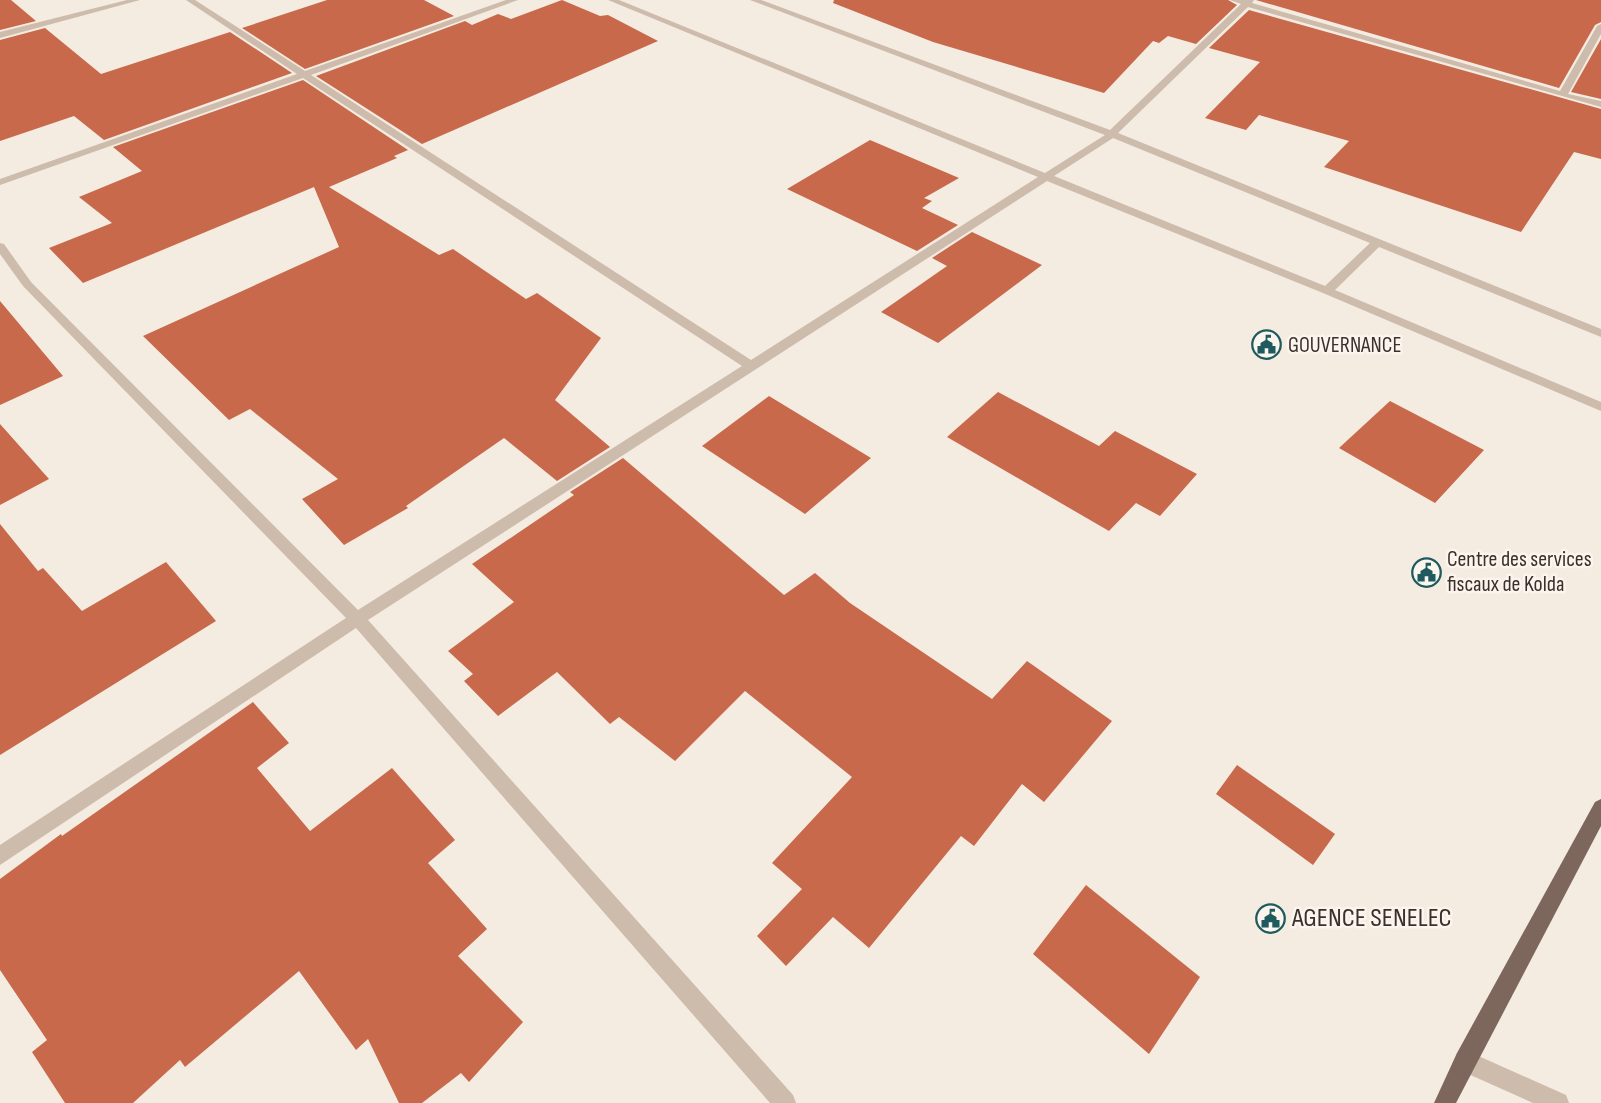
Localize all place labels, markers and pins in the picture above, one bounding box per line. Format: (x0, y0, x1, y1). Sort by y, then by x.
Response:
public building icon: GOUVERNANCE (1251, 329, 1283, 361)
place label: GOUVERNANCE (1288, 332, 1401, 359)
place label: Centre des services fiscaux de Kolda (1447, 546, 1592, 598)
public building icon: Centre des services fiscaux de Kolda (1410, 556, 1442, 588)
public building icon: AGENCE SENELEC (1255, 902, 1287, 934)
place label: AGENCE SENELEC (1291, 902, 1452, 934)

